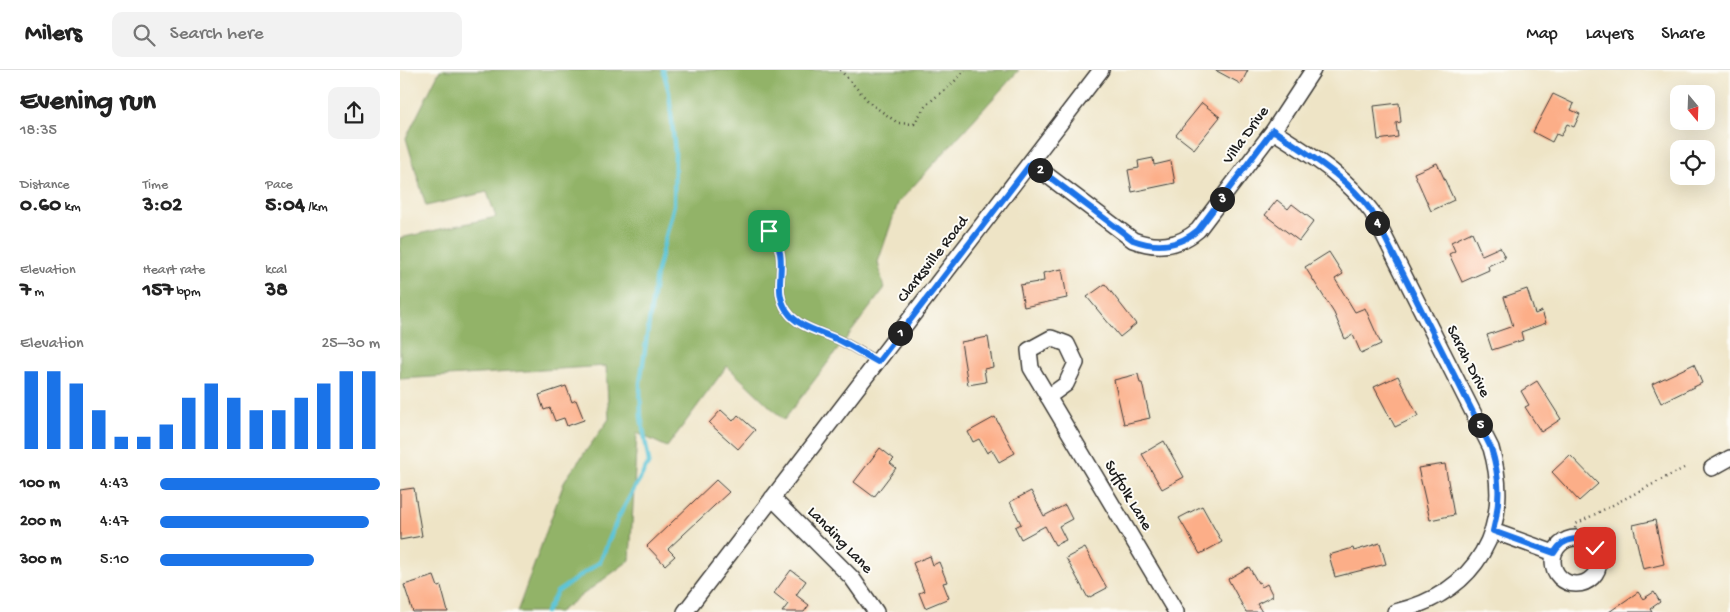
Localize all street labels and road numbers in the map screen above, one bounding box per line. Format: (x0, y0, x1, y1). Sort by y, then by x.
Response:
street label: Villa Drive (1219, 103, 1275, 169)
street label: Clarksville Road (894, 212, 975, 307)
street label: Sarah Drive (1441, 323, 1494, 402)
street label: Suffolk Lane (1099, 458, 1156, 535)
street label: Landing Lane (802, 503, 876, 579)

